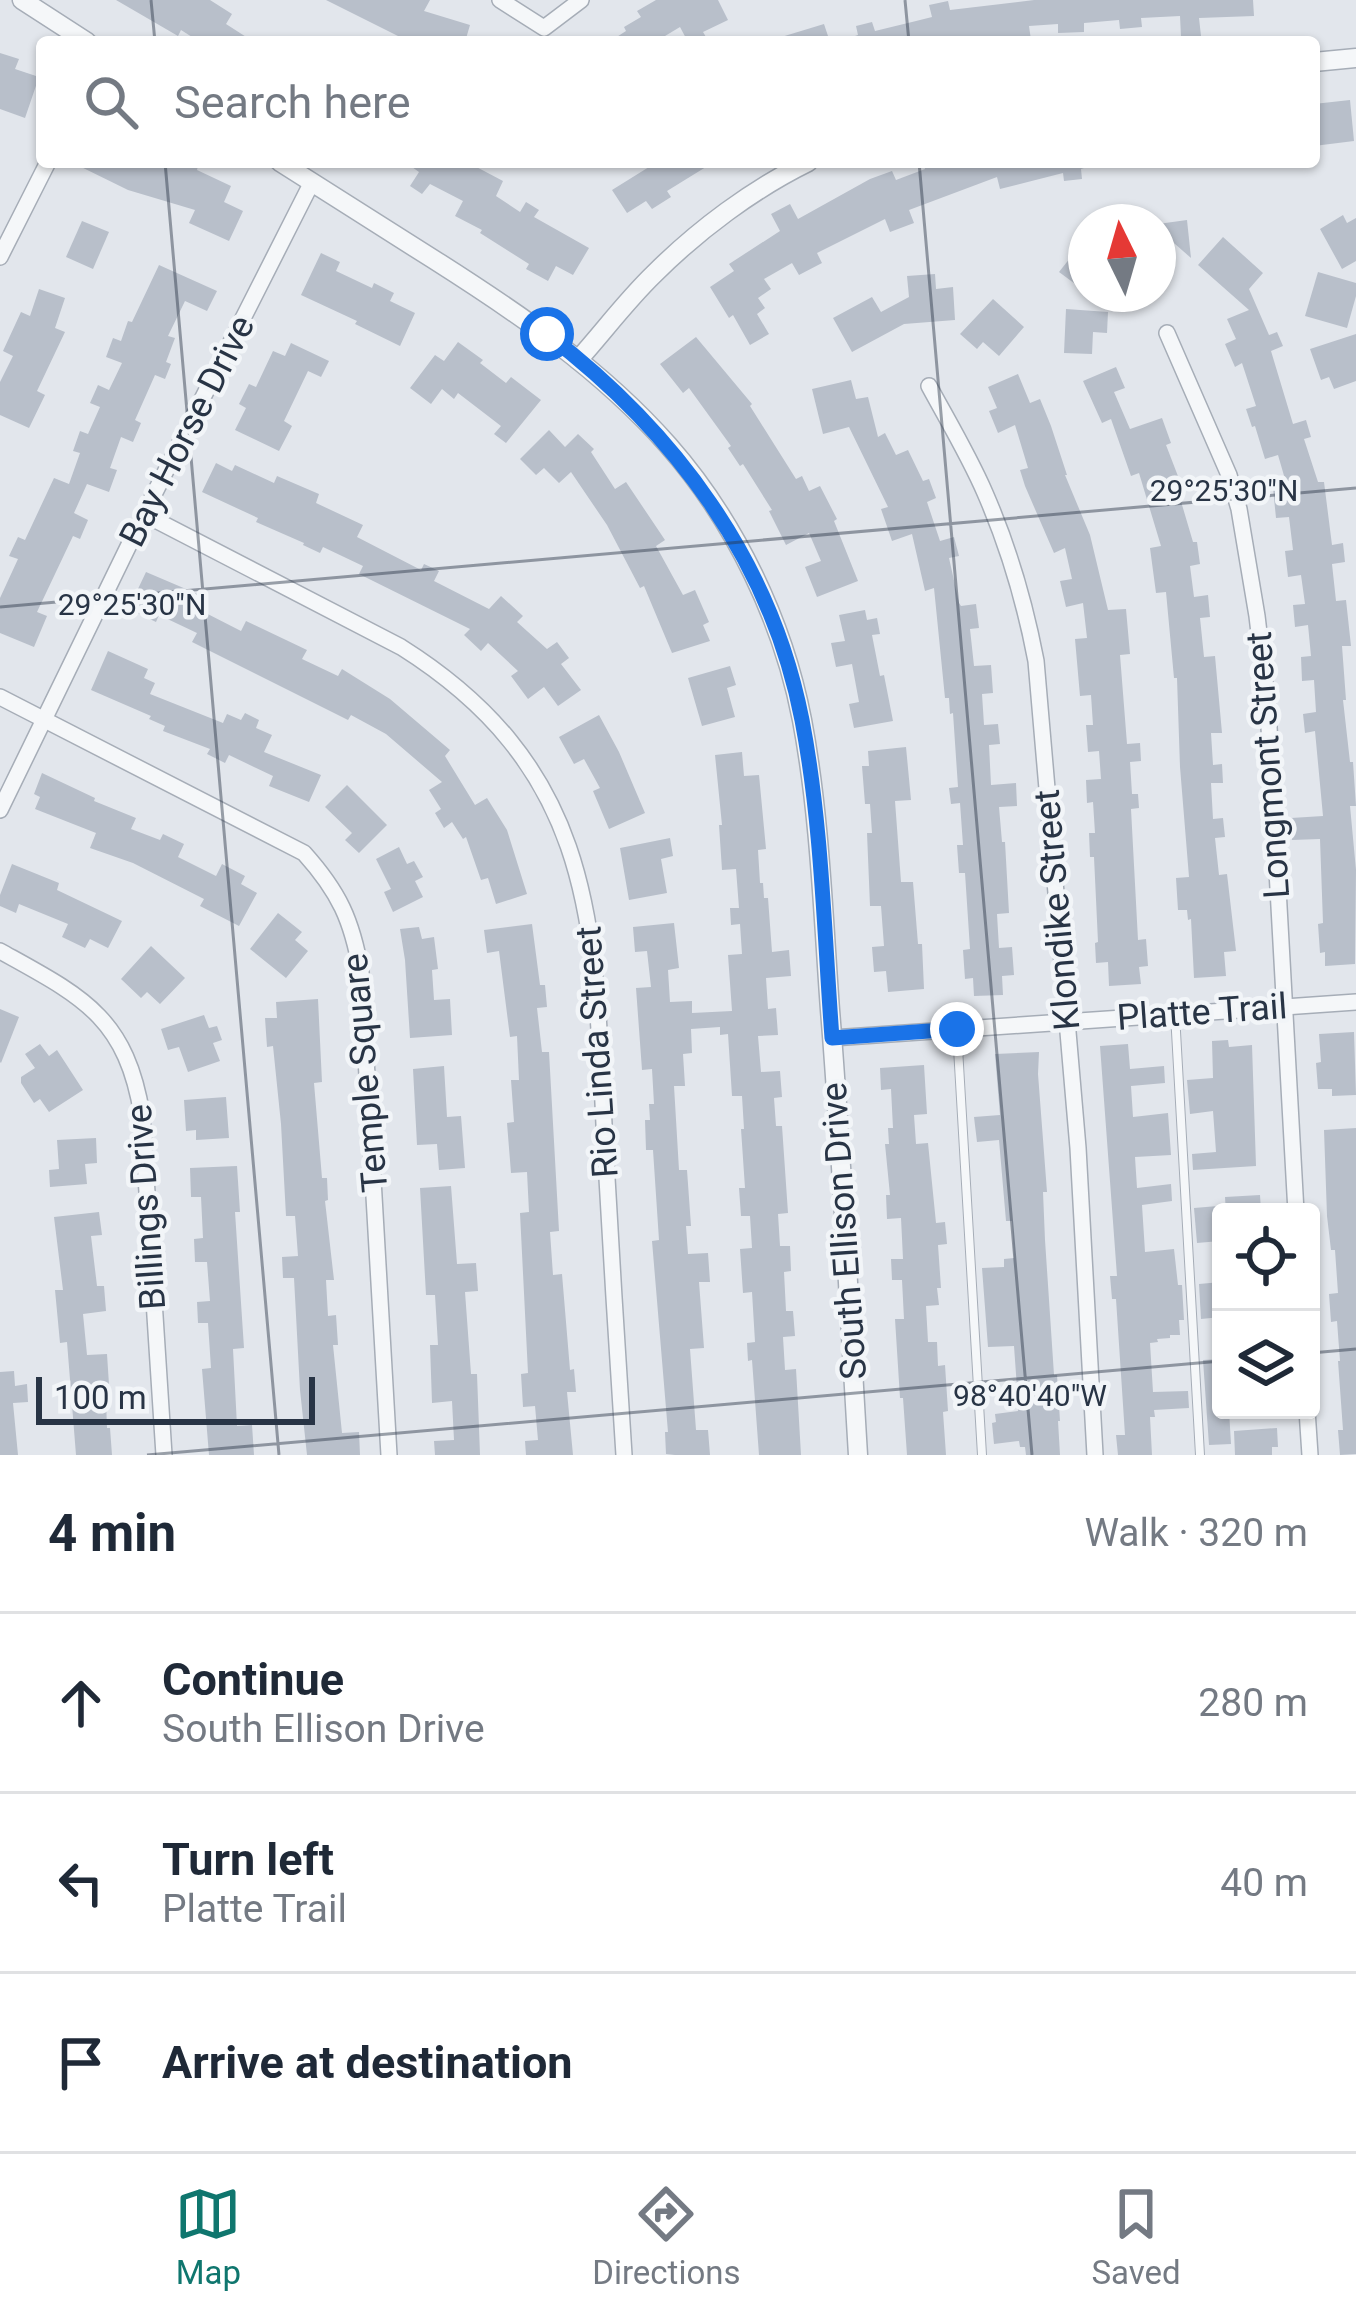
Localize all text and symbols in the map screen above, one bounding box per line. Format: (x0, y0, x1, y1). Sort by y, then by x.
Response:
search box (36, 36, 1320, 168)
icon: search (78, 69, 144, 135)
text: Search here (174, 76, 411, 129)
north arrow (1068, 204, 1176, 312)
route start (520, 307, 574, 361)
street label: Bay Horse Drive (111, 308, 263, 554)
text: 29°25'30"N (1150, 473, 1298, 508)
text: 29°25'30"N (58, 587, 206, 622)
street label: Longmont Street (1238, 630, 1298, 900)
street label: Klondike Street (1026, 788, 1088, 1032)
street label: Rio Linda Street (567, 925, 627, 1179)
street label: Temple Square (334, 952, 396, 1194)
street label: Platte Trail (1115, 985, 1289, 1039)
route end (930, 1002, 984, 1056)
street label: South Ellison Drive (813, 1081, 875, 1381)
street label: Billings Drive (118, 1103, 174, 1311)
map controls (1212, 1203, 1320, 1419)
button: locate (1212, 1203, 1320, 1311)
button: layers (1212, 1311, 1320, 1419)
scale bar (36, 1371, 315, 1424)
text: 100 m (54, 1378, 147, 1417)
text: 98°40'40"W (953, 1378, 1107, 1413)
text: 4 min (48, 1504, 176, 1563)
text: Walk · 320 m (1084, 1510, 1308, 1556)
text: Continue (162, 1653, 344, 1706)
icon: ahead (48, 1670, 114, 1736)
text: 280 m (1198, 1680, 1308, 1726)
text: South Ellison Drive (162, 1706, 485, 1752)
text: Turn left (162, 1833, 334, 1886)
icon: left (48, 1850, 114, 1916)
text: 40 m (1220, 1860, 1308, 1906)
text: Platte Trail (162, 1886, 347, 1932)
icon: arrive (48, 2030, 114, 2096)
text: Arrive at destination (162, 2036, 573, 2089)
tab: Map (175, 2181, 241, 2292)
tab: Directions (592, 2181, 741, 2292)
tab: Saved (1091, 2181, 1181, 2292)

